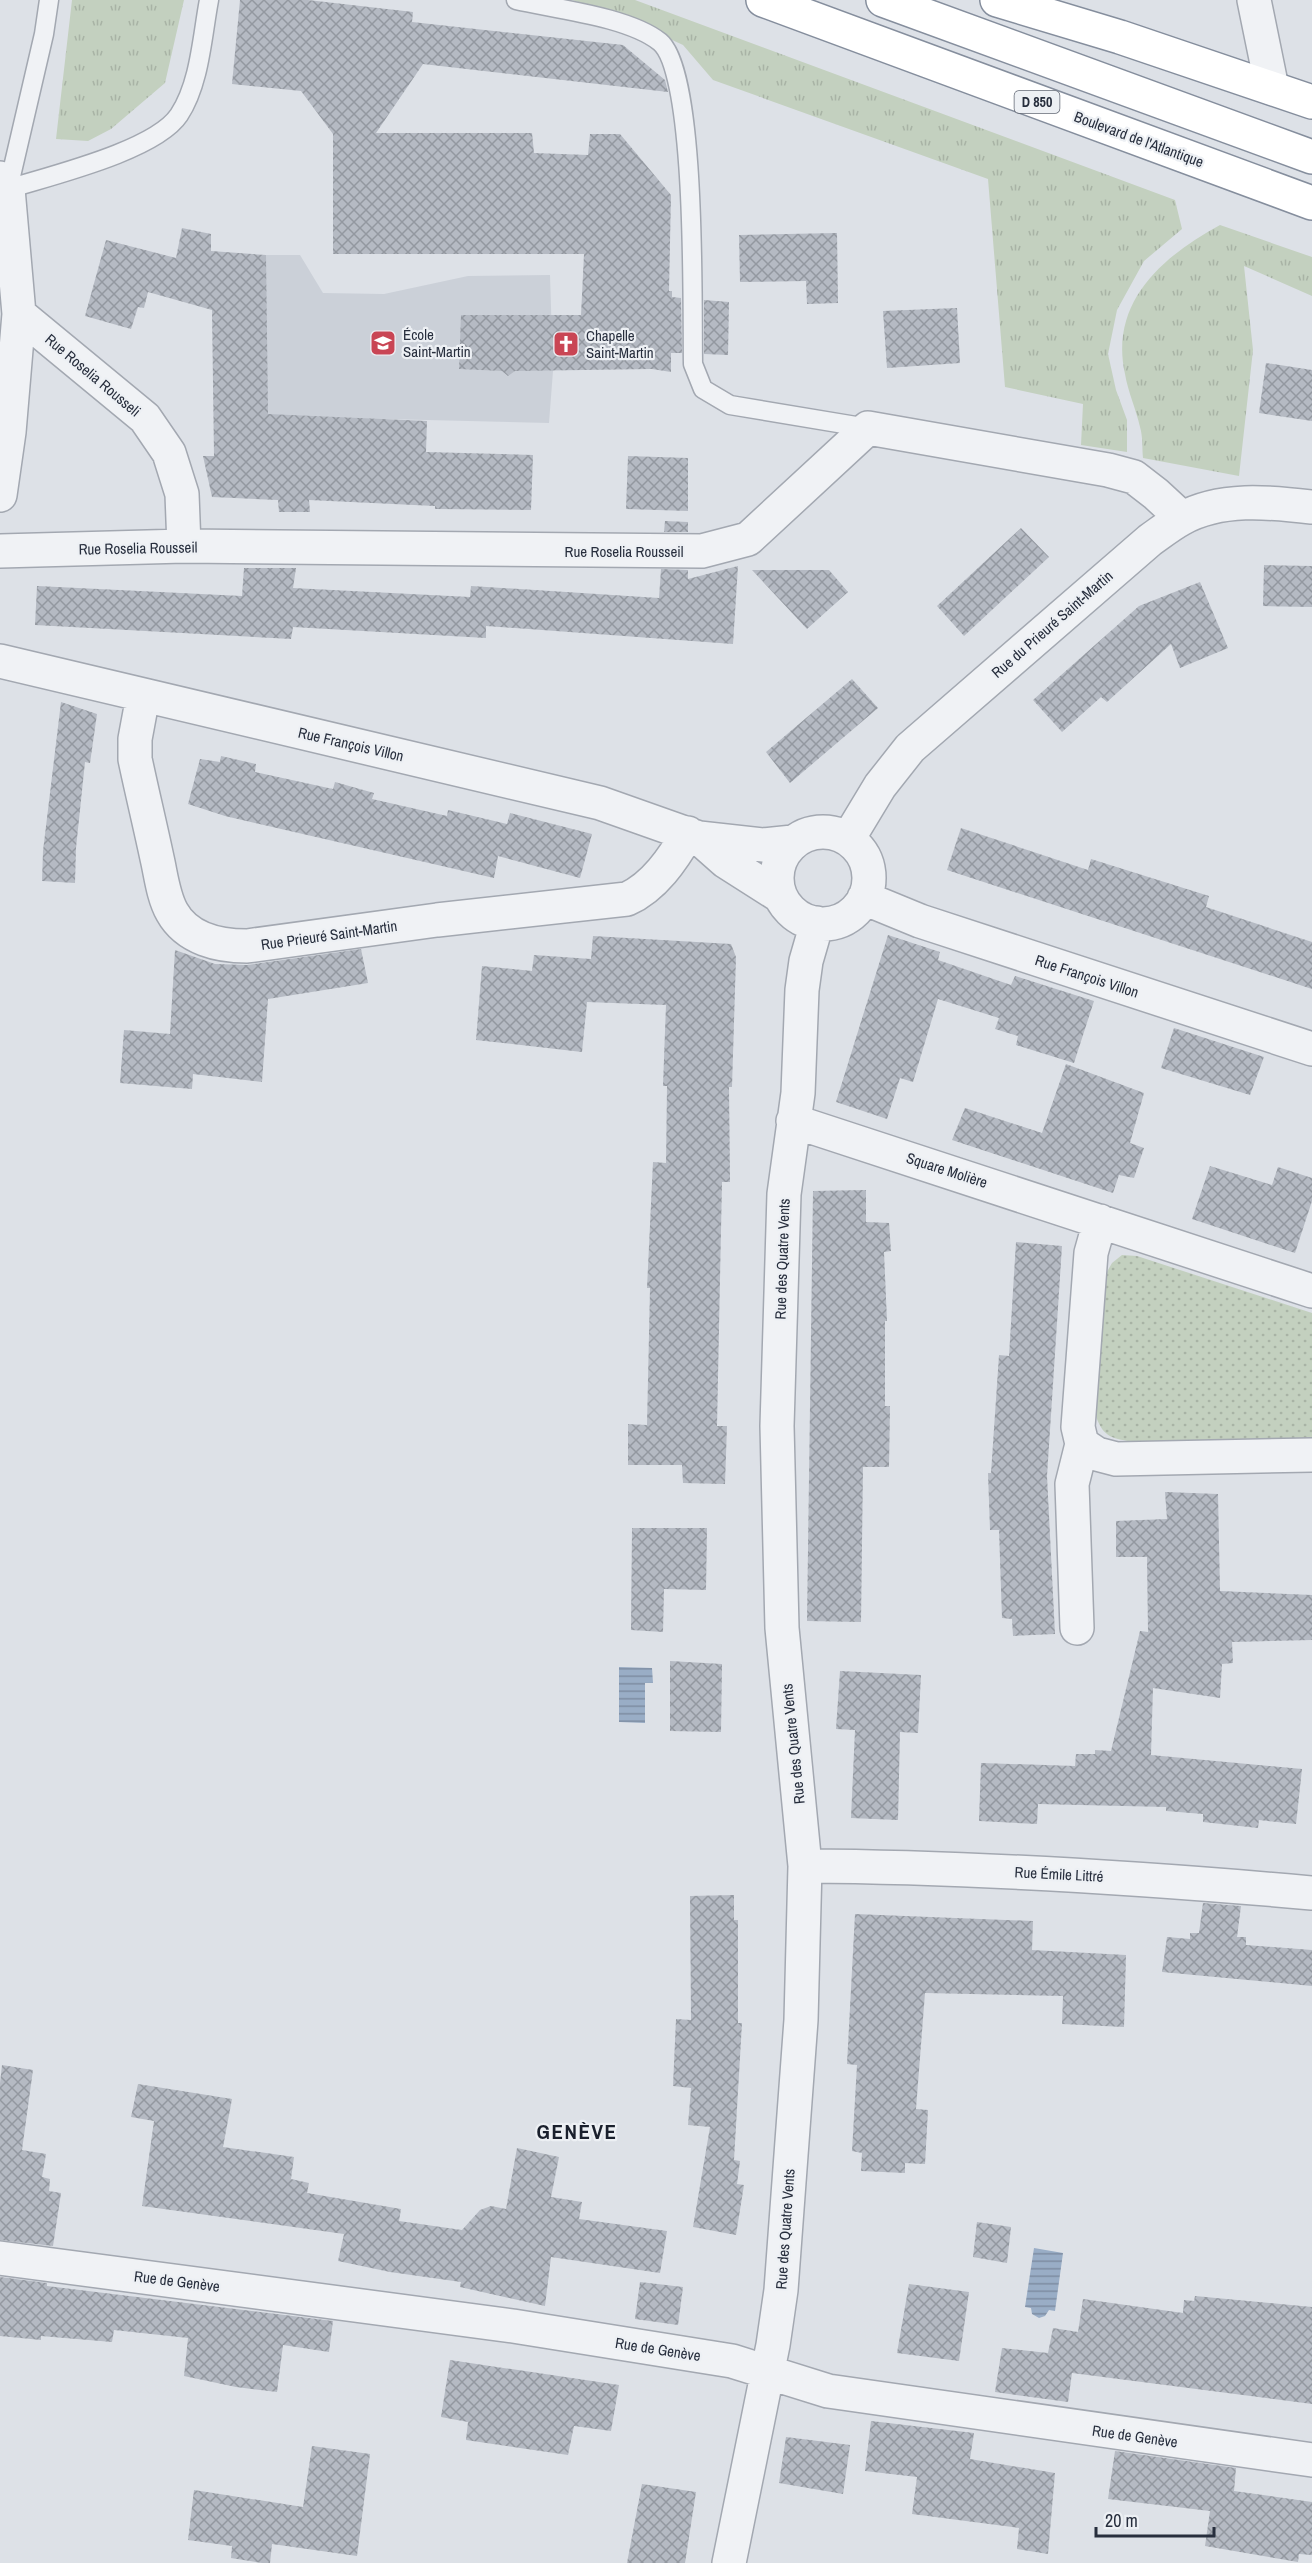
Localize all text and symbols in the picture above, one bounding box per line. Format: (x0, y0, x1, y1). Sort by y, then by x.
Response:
road number: D 850 (1014, 91, 1060, 113)
street label: Boulevard de l'Atlantique (1071, 106, 1207, 172)
place label: École Saint-Martin (403, 324, 471, 362)
place label: Chapelle Saint-Martin (586, 325, 654, 363)
school or university icon: École Saint-Martin (368, 328, 398, 358)
street label: Rue Roselia Rousseli (41, 329, 145, 421)
church icon: Chapelle Saint-Martin (551, 329, 581, 359)
street label: Rue Roselia Rousseil (78, 536, 198, 560)
street label: Rue Roselia Rousseil (565, 541, 683, 562)
street label: Rue du Prieuré Saint-Martin (987, 565, 1117, 683)
street label: Rue François Villon (296, 722, 406, 766)
street label: Rue Prieuré Saint-Martin (259, 915, 399, 955)
street label: Rue François Villon (1032, 949, 1142, 1003)
street label: Square Molière (904, 1147, 990, 1193)
street label: Rue des Quatre Vents (769, 1198, 795, 1320)
street label: Rue des Quatre Vents (776, 1683, 810, 1805)
street label: Rue Émile Littré (1014, 1861, 1104, 1887)
district label: GENÈVE (537, 2117, 617, 2146)
street label: Rue des Quatre Vents (770, 2168, 800, 2290)
street label: Rue de Genève (133, 2265, 221, 2297)
street label: Rue de Genève (614, 2332, 702, 2366)
street label: Rue de Genève (1091, 2420, 1179, 2452)
scale bar (1096, 2500, 1214, 2538)
text: 20 m (1105, 2508, 1138, 2533)

